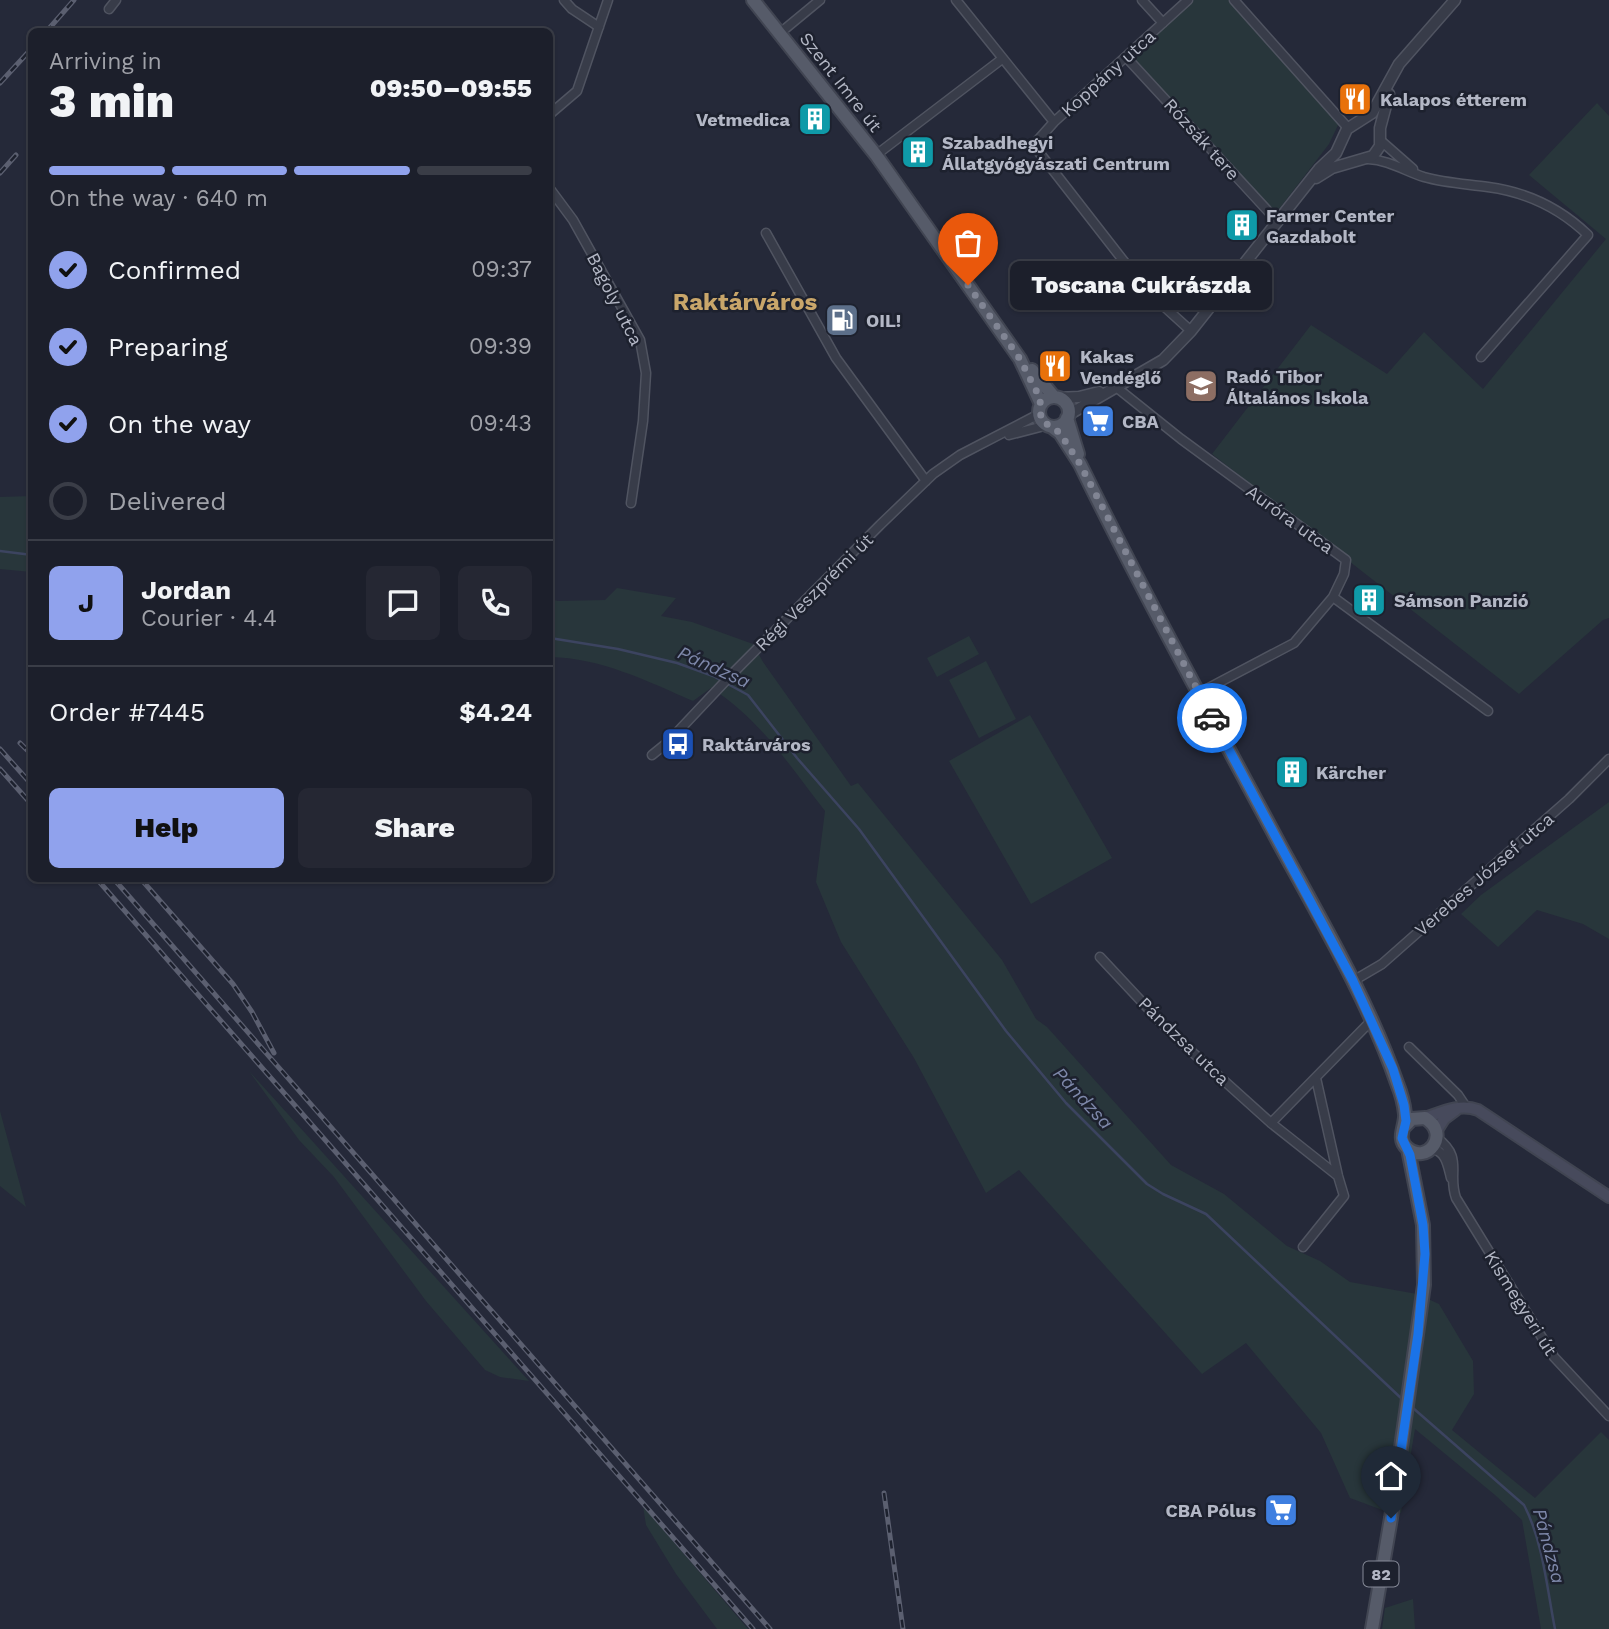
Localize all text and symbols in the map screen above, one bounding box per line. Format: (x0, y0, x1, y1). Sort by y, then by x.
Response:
street label: Koppány utca (1057, 25, 1159, 121)
street label: Szent Imre út (796, 28, 887, 136)
text: Arriving in (49, 48, 162, 75)
text: 09:50–09:55 (370, 73, 532, 103)
text: 3 min (49, 74, 174, 128)
restaurant icon: Kalapos étterem (1336, 80, 1374, 118)
place label: Kalapos étterem (1380, 89, 1527, 110)
street label: Rózsák tere (1160, 94, 1244, 184)
building icon: Vetmedica (796, 100, 834, 138)
place label: Vetmedica (696, 109, 791, 130)
place label: Szabadhegyi Állatgyógyászati Centrum (942, 132, 1170, 174)
building icon: Szabadhegyi Állatgyógyászati Centrum (899, 133, 937, 171)
text: On the way · 640 m (49, 185, 268, 212)
place label: Farmer Center Gazdabolt (1266, 205, 1394, 247)
building icon: Farmer Center Gazdabolt (1223, 206, 1261, 244)
pin (938, 213, 998, 285)
icon: bag (949, 224, 987, 262)
street label: Bagoly utca (583, 249, 647, 349)
icon: check (49, 251, 87, 289)
text: Confirmed (108, 255, 241, 285)
text: 09:37 (471, 256, 532, 283)
callout: Toscana Cukrászda (1010, 260, 1272, 310)
text: Toscana Cukrászda (1031, 272, 1251, 299)
district label: Raktárváros (673, 288, 818, 316)
fuel station icon: OIL! (823, 301, 861, 339)
place label: OIL! (866, 310, 901, 331)
icon: check (49, 328, 87, 366)
text: Preparing (108, 332, 228, 362)
text: 09:39 (469, 333, 532, 360)
place label: Kakas Vendéglő (1080, 346, 1162, 388)
restaurant icon: Kakas Vendéglő (1036, 347, 1074, 385)
place label: Radó Tibor Általános Iskola (1226, 366, 1369, 408)
school or university icon: Radó Tibor Általános Iskola (1182, 367, 1220, 405)
supermarket icon: CBA (1079, 402, 1117, 440)
icon: check (49, 405, 87, 443)
text: On the way (108, 409, 251, 439)
text: 09:43 (469, 410, 532, 437)
place label: CBA (1122, 411, 1159, 432)
street label: Auróra utca (1242, 480, 1338, 558)
text: Delivered (108, 486, 227, 516)
street label: Régi Veszprémi út (751, 528, 878, 655)
button: chat (366, 566, 440, 640)
button: phone (458, 566, 532, 640)
text: Jordan (141, 575, 231, 605)
building icon: Sámson Panzió (1350, 581, 1388, 619)
text: J (78, 588, 94, 618)
place label: Sámson Panzió (1394, 590, 1529, 611)
text: Courier · 4.4 (141, 605, 277, 632)
water label: Pándzsa (674, 641, 754, 693)
courier (1177, 683, 1247, 753)
text: Order #7445 (49, 697, 205, 727)
text: $4.24 (459, 697, 532, 727)
icon: car (1193, 699, 1231, 737)
bus stop icon: Raktárváros (659, 725, 697, 763)
place label: Raktárváros (702, 734, 811, 755)
building icon: Kärcher (1273, 753, 1311, 791)
place label: Kärcher (1316, 762, 1386, 783)
button: Help (49, 788, 284, 868)
button: Share (298, 788, 532, 868)
street label: Verebes József utca (1410, 808, 1558, 940)
street label: Pándzsa utca (1134, 993, 1234, 1089)
water label: Pándzsa (1048, 1062, 1118, 1134)
street label: Kismegyeri út (1480, 1247, 1562, 1360)
pin (1361, 1446, 1421, 1518)
icon: home (1372, 1457, 1410, 1495)
supermarket icon: CBA Pólus (1262, 1491, 1300, 1529)
place label: CBA Pólus (1165, 1500, 1256, 1521)
water label: Pándzsa (1528, 1506, 1570, 1586)
road number: 82 (1364, 1562, 1398, 1586)

